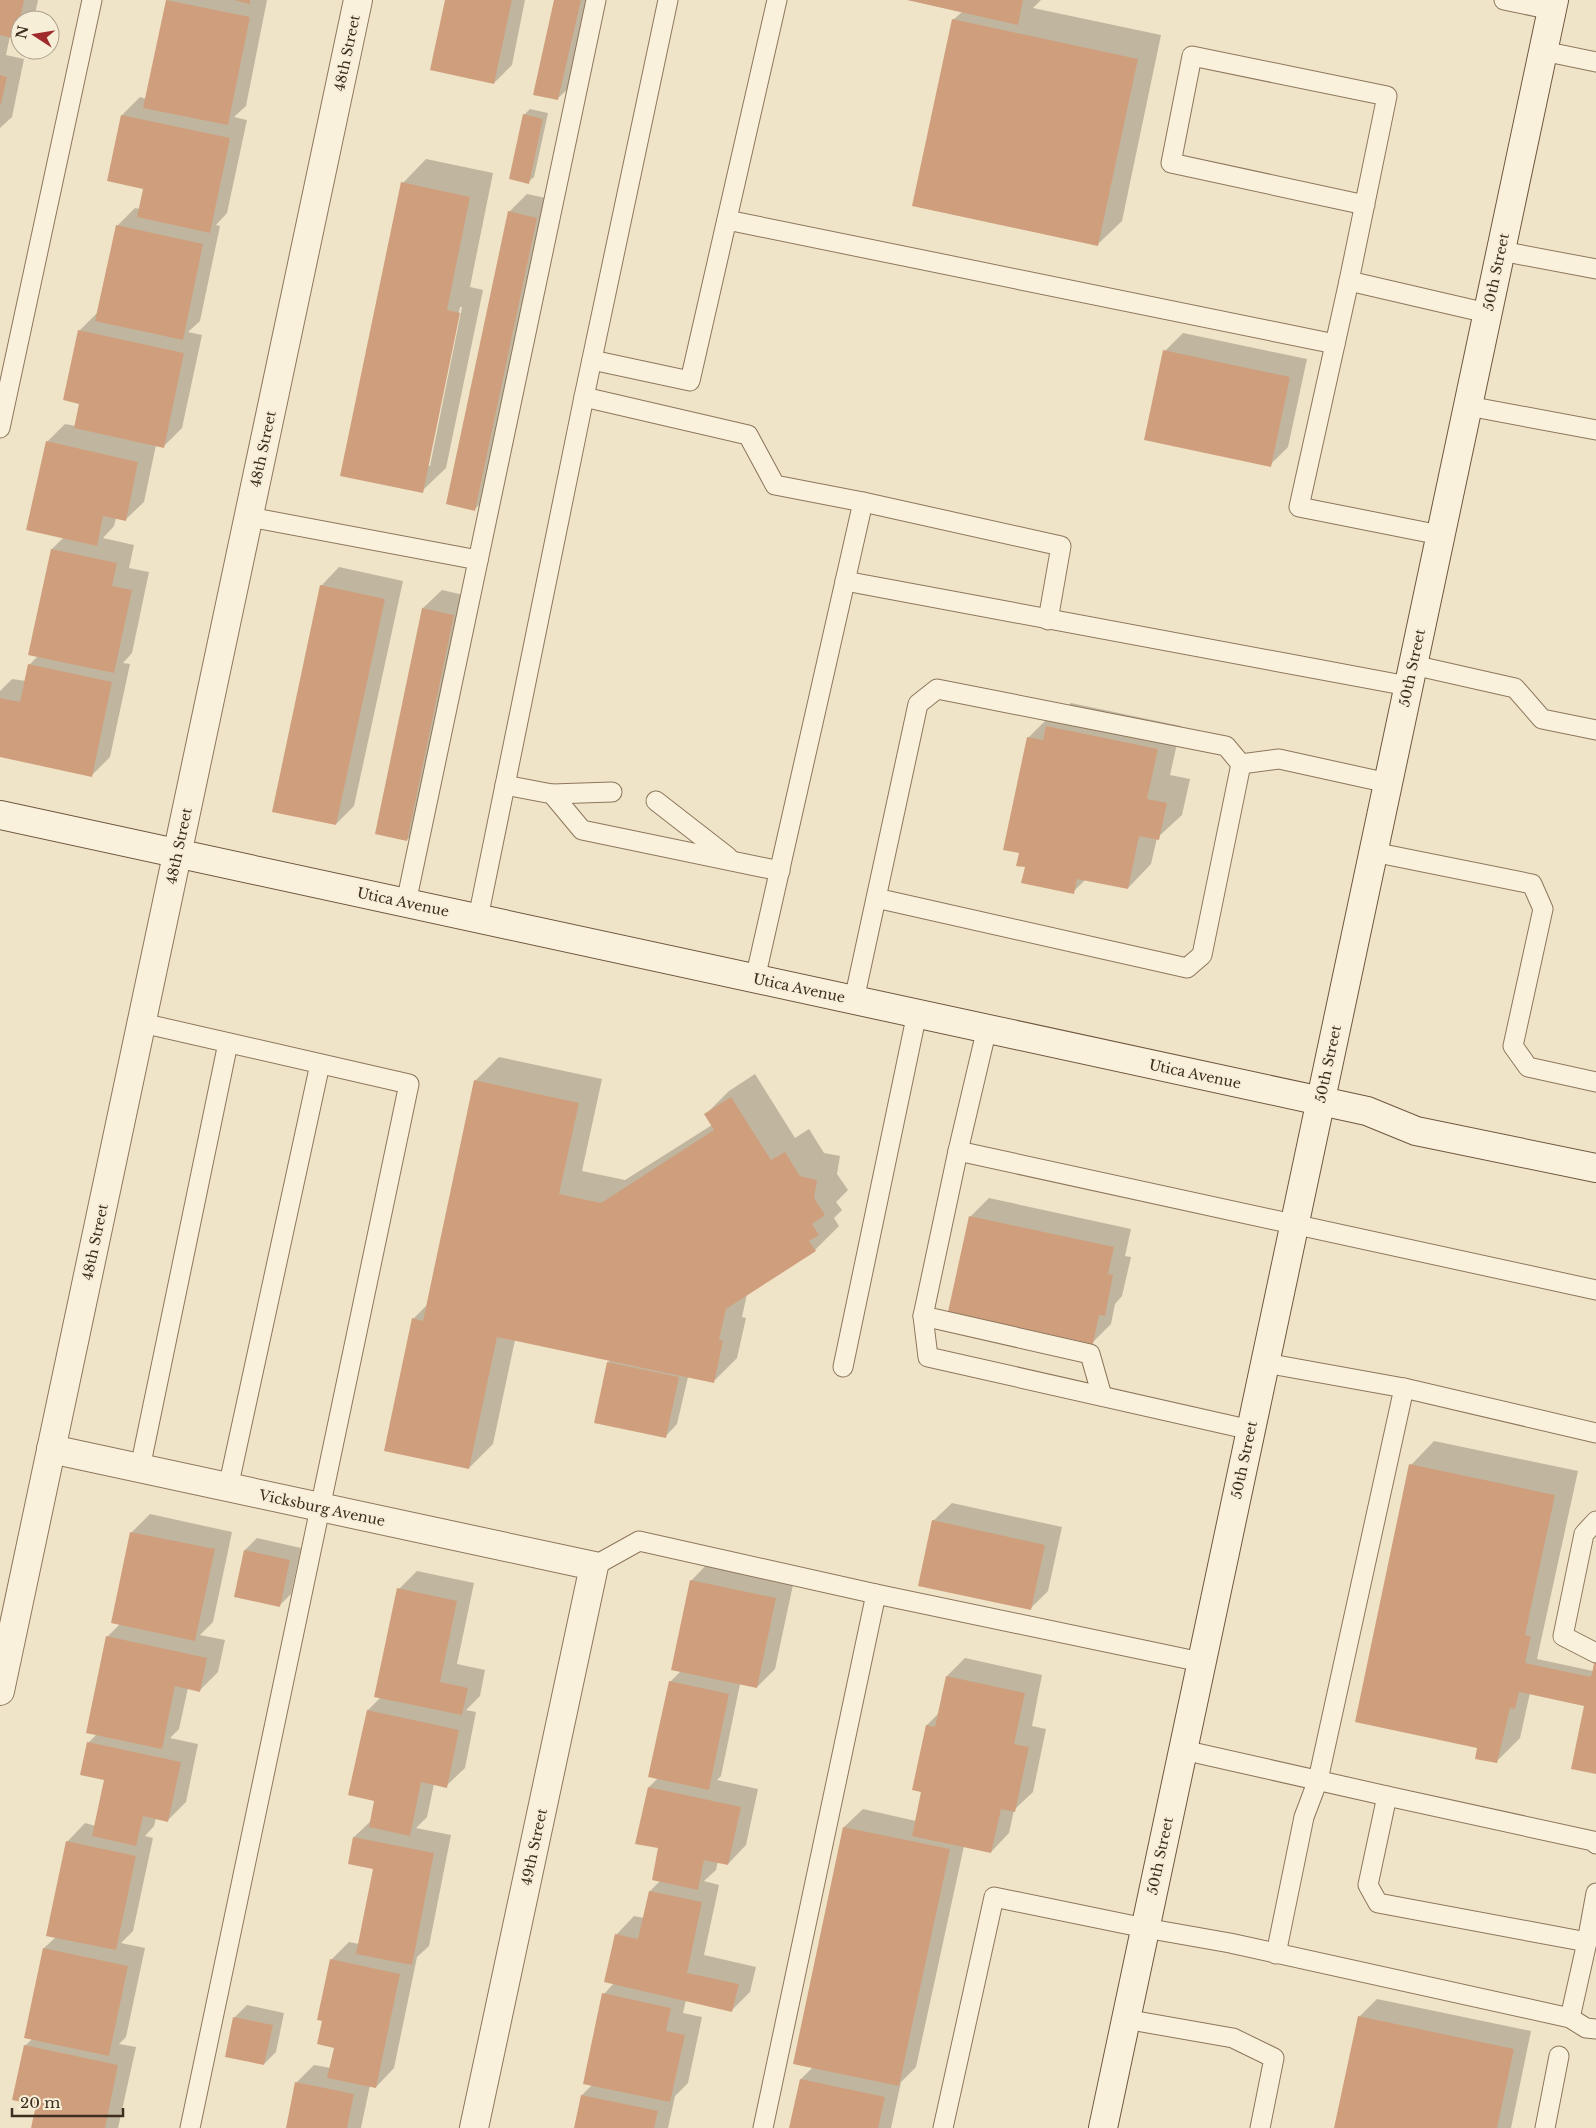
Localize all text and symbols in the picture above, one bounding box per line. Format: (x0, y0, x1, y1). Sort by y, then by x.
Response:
north arrow (10, 10, 60, 60)
street label: 48th Street (330, 12, 364, 93)
text: N (12, 24, 32, 41)
street label: 50th Street (1479, 231, 1513, 313)
street label: 48th Street (246, 408, 280, 489)
street label: 50th Street (1395, 627, 1429, 709)
street label: 48th Street (162, 805, 196, 886)
street label: Utica Avenue (355, 883, 451, 921)
street label: Utica Avenue (751, 969, 847, 1007)
street label: 50th Street (1311, 1023, 1345, 1105)
street label: Utica Avenue (1147, 1055, 1243, 1093)
street label: 48th Street (78, 1201, 112, 1282)
street label: 50th Street (1227, 1419, 1261, 1501)
street label: Vicksburg Avenue (256, 1486, 387, 1530)
street label: 49th Street (517, 1806, 551, 1887)
street label: 50th Street (1143, 1815, 1177, 1897)
scale bar (12, 2086, 124, 2118)
text: 20 m (20, 2093, 60, 2112)

